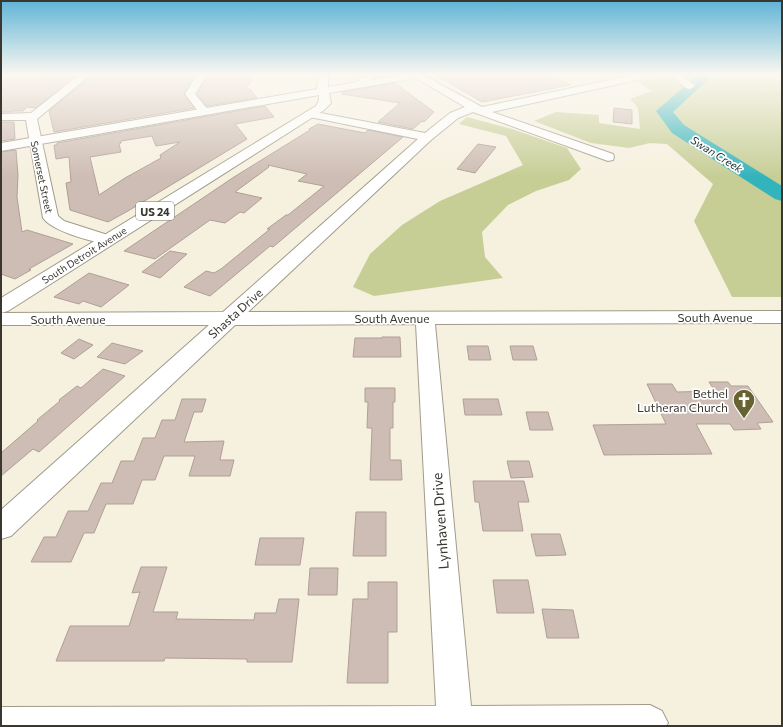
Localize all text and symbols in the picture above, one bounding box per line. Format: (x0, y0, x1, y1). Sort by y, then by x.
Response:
water label: Swan Creek (689, 133, 746, 176)
street label: Somerset Street (28, 140, 56, 214)
road number: US 24 (136, 202, 174, 220)
street label: South Detroit Avenue (39, 224, 129, 286)
street label: Shasta Drive (205, 285, 265, 341)
street label: South Avenue (677, 310, 753, 324)
street label: South Avenue (354, 311, 430, 325)
street label: South Avenue (30, 312, 106, 326)
place label: Bethel Lutheran Church (637, 386, 728, 414)
church icon: Bethel Lutheran Church (731, 387, 757, 420)
street label: Lynhaven Drive (428, 472, 452, 570)

